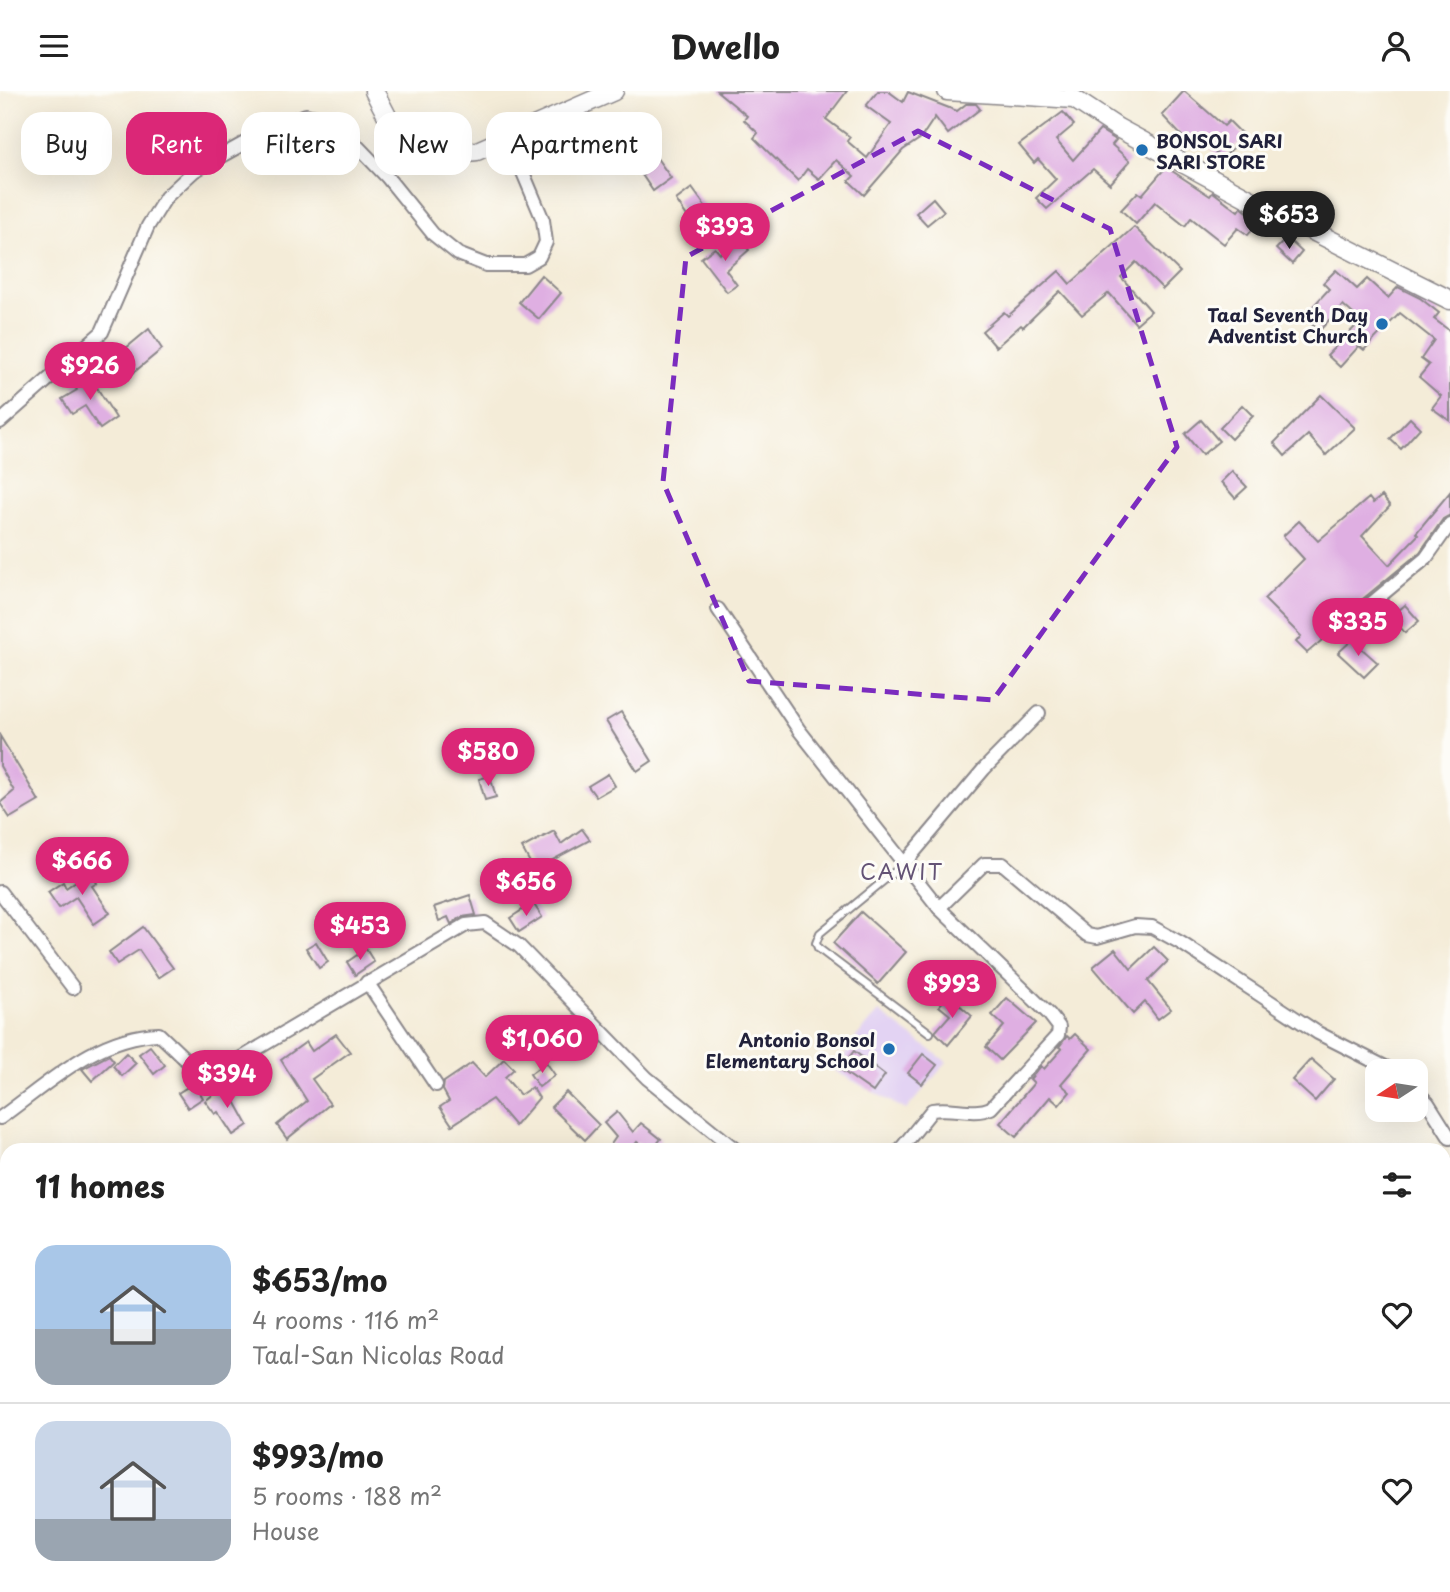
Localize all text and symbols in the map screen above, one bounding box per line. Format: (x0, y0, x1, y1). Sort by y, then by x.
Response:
text: Dwello (670, 22, 780, 70)
icon: menu (35, 27, 73, 65)
icon: person (1377, 27, 1415, 65)
chip: Buy (21, 112, 112, 175)
chip: Rent (126, 112, 227, 175)
chip: Filters (241, 112, 360, 175)
chip: New (374, 112, 472, 175)
chip: Apartment (486, 112, 662, 175)
place label: BONSOL SARI SARI STORE (1156, 127, 1283, 175)
marker: BONSOL SARI SARI STORE (1134, 142, 1150, 158)
pin: $653 (1248, 191, 1330, 251)
text: $653 (1259, 196, 1319, 231)
pin: $393 (684, 204, 766, 263)
text: $393 (696, 208, 754, 243)
place label: Taal Seventh Day Adventist Church (1207, 301, 1368, 349)
marker: Taal Seventh Day Adventist Church (1374, 316, 1390, 332)
pin: $926 (49, 343, 131, 402)
text: $926 (61, 347, 120, 382)
pin: $335 (1317, 599, 1399, 658)
text: $335 (1328, 603, 1388, 638)
pin: $580 (447, 729, 529, 788)
text: $580 (458, 733, 518, 768)
pin: $666 (41, 837, 123, 897)
text: $666 (52, 842, 112, 877)
district label: CAWIT (860, 855, 944, 887)
pin: $656 (485, 859, 567, 918)
text: $656 (496, 863, 556, 898)
pin: $453 (319, 903, 401, 962)
text: $453 (330, 907, 390, 942)
pin: $993 (911, 961, 993, 1020)
text: $993 (923, 965, 981, 1000)
pin: $1,060 (485, 1016, 599, 1075)
text: $1,060 (501, 1020, 583, 1055)
place label: Antonio Bonsol Elementary School (705, 1026, 875, 1074)
marker: Antonio Bonsol Elementary School (881, 1041, 897, 1057)
pin: $394 (186, 1051, 268, 1110)
text: $394 (198, 1055, 256, 1090)
north arrow (1365, 1059, 1428, 1122)
map controls (1365, 1059, 1428, 1122)
text: 11 homes (35, 1163, 165, 1208)
icon: filters (1378, 1166, 1416, 1204)
text: $653/mo (252, 1257, 387, 1302)
icon: home (91, 1273, 175, 1357)
icon: heart (1378, 1296, 1416, 1334)
text: 4 rooms · 116 m² (252, 1302, 439, 1337)
text: Taal-San Nicolas Road (252, 1337, 505, 1372)
text: $993/mo (252, 1433, 384, 1478)
icon: home (91, 1449, 175, 1533)
icon: heart (1378, 1472, 1416, 1510)
text: 5 rooms · 188 m² (252, 1478, 442, 1513)
text: House (252, 1513, 319, 1548)

